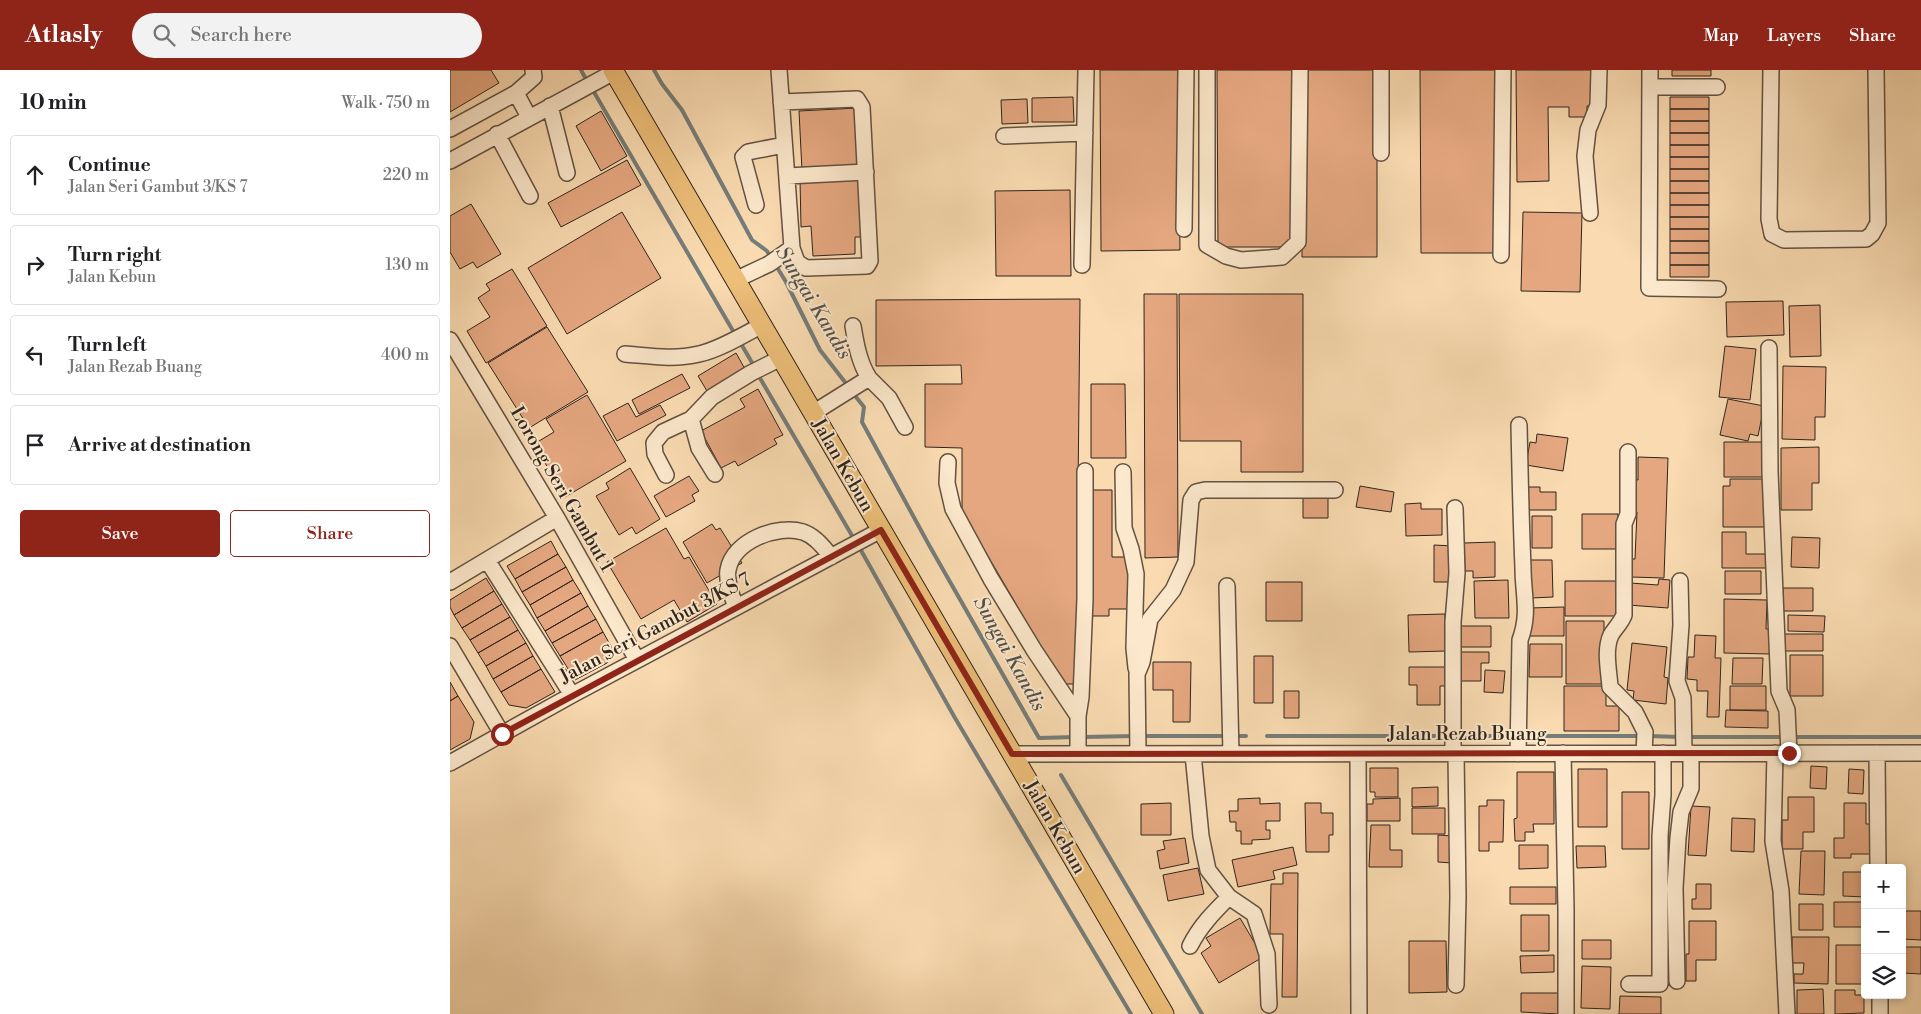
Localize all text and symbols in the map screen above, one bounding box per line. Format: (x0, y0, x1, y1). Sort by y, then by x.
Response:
search box (132, 13, 482, 58)
text: Atlasly (25, 20, 102, 50)
icon: search (150, 21, 178, 49)
text: Search here (190, 23, 292, 47)
text: Map (1704, 24, 1739, 47)
text: Layers (1767, 24, 1821, 47)
text: Share (1849, 24, 1896, 47)
text: 10 min (20, 90, 87, 116)
text: Walk · 750 m (342, 93, 430, 113)
text: Continue (68, 153, 151, 177)
icon: ahead (21, 161, 49, 189)
text: 220 m (383, 165, 429, 185)
text: Jalan Seri Gambut 3/KS 7 (68, 177, 248, 197)
water label: Sungai Kandis (770, 242, 857, 364)
text: Turn right (68, 243, 161, 267)
icon: right (21, 251, 49, 279)
text: 130 m (385, 255, 429, 275)
text: Jalan Kebun (68, 267, 156, 287)
text: Turn left (68, 333, 147, 357)
icon: left (21, 341, 49, 369)
text: 400 m (381, 345, 429, 365)
text: Jalan Rezab Buang (68, 357, 202, 377)
street label: Lorong Seri Gambut 1 (505, 402, 619, 576)
street label: Jalan Kebun (806, 413, 880, 516)
icon: arrive (21, 431, 49, 459)
text: Arrive at destination (68, 433, 251, 457)
button: Save (20, 510, 220, 557)
button: Share (230, 510, 430, 557)
street label: Jalan Seri Gambut 3/KS 7 (554, 567, 755, 689)
water label: Sungai Kandis (967, 592, 1051, 716)
street label: Jalan Rezab Buang (1386, 722, 1547, 746)
route start (491, 723, 514, 746)
route end (1778, 742, 1801, 765)
street label: Jalan Kebun (1018, 775, 1092, 878)
map controls (1861, 864, 1906, 999)
button: + (1861, 864, 1906, 909)
button: − (1861, 909, 1906, 954)
button: layers (1861, 954, 1906, 999)

